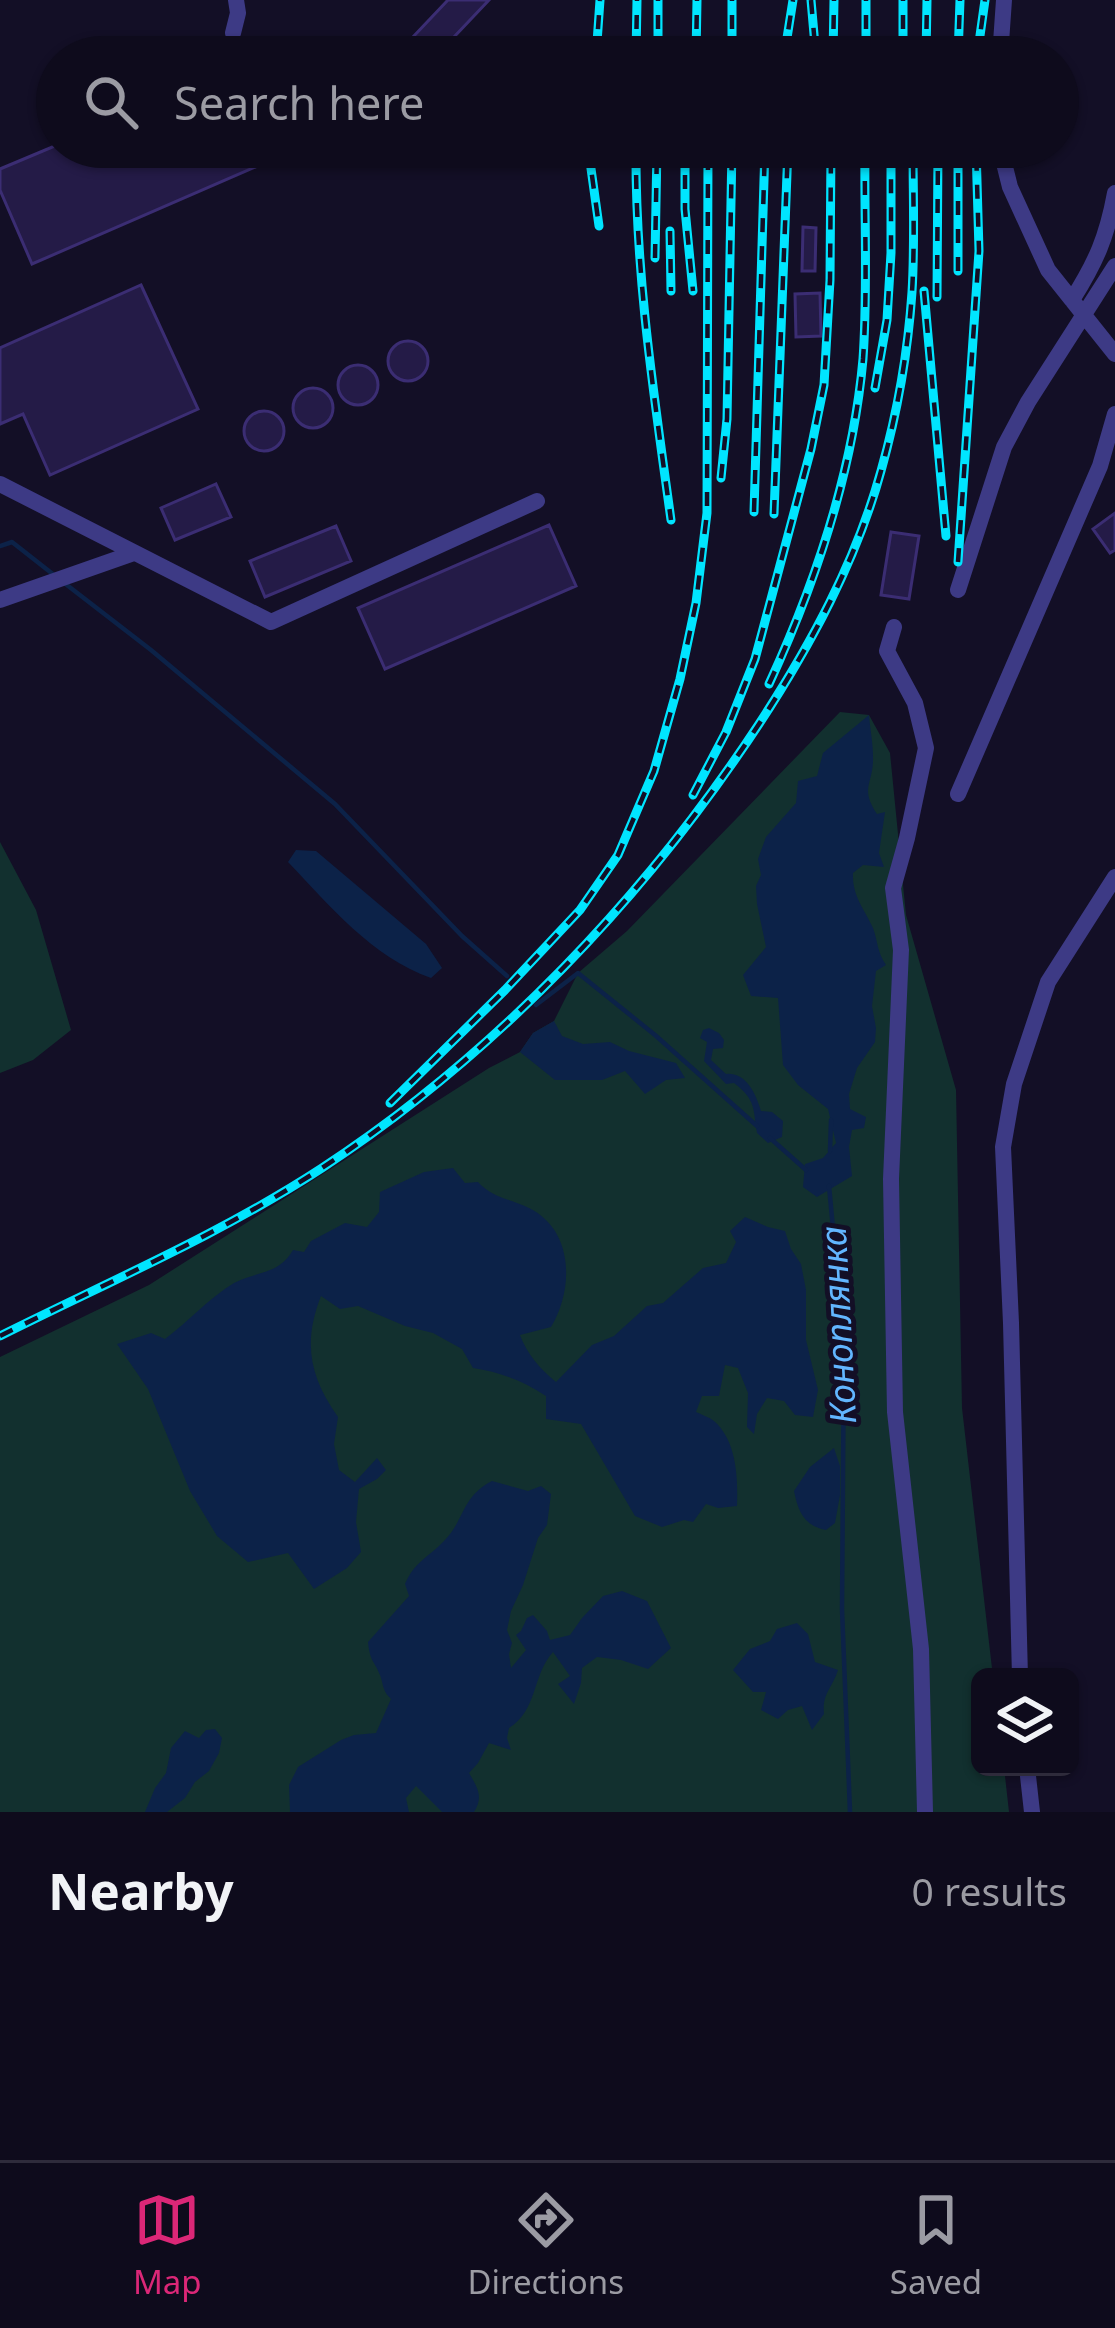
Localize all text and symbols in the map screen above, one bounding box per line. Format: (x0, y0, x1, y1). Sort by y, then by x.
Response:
search box (36, 36, 1079, 168)
icon: search (78, 69, 144, 135)
text: Search here (174, 72, 424, 133)
water label: Коноплянка (808, 1225, 867, 1425)
map controls (971, 1668, 1079, 1776)
button: layers (971, 1668, 1079, 1776)
text: Nearby (48, 1855, 234, 1925)
text: 0 results (912, 1864, 1067, 1917)
tab: Map (133, 2187, 202, 2304)
tab: Directions (467, 2187, 624, 2304)
tab: Saved (890, 2187, 982, 2304)

